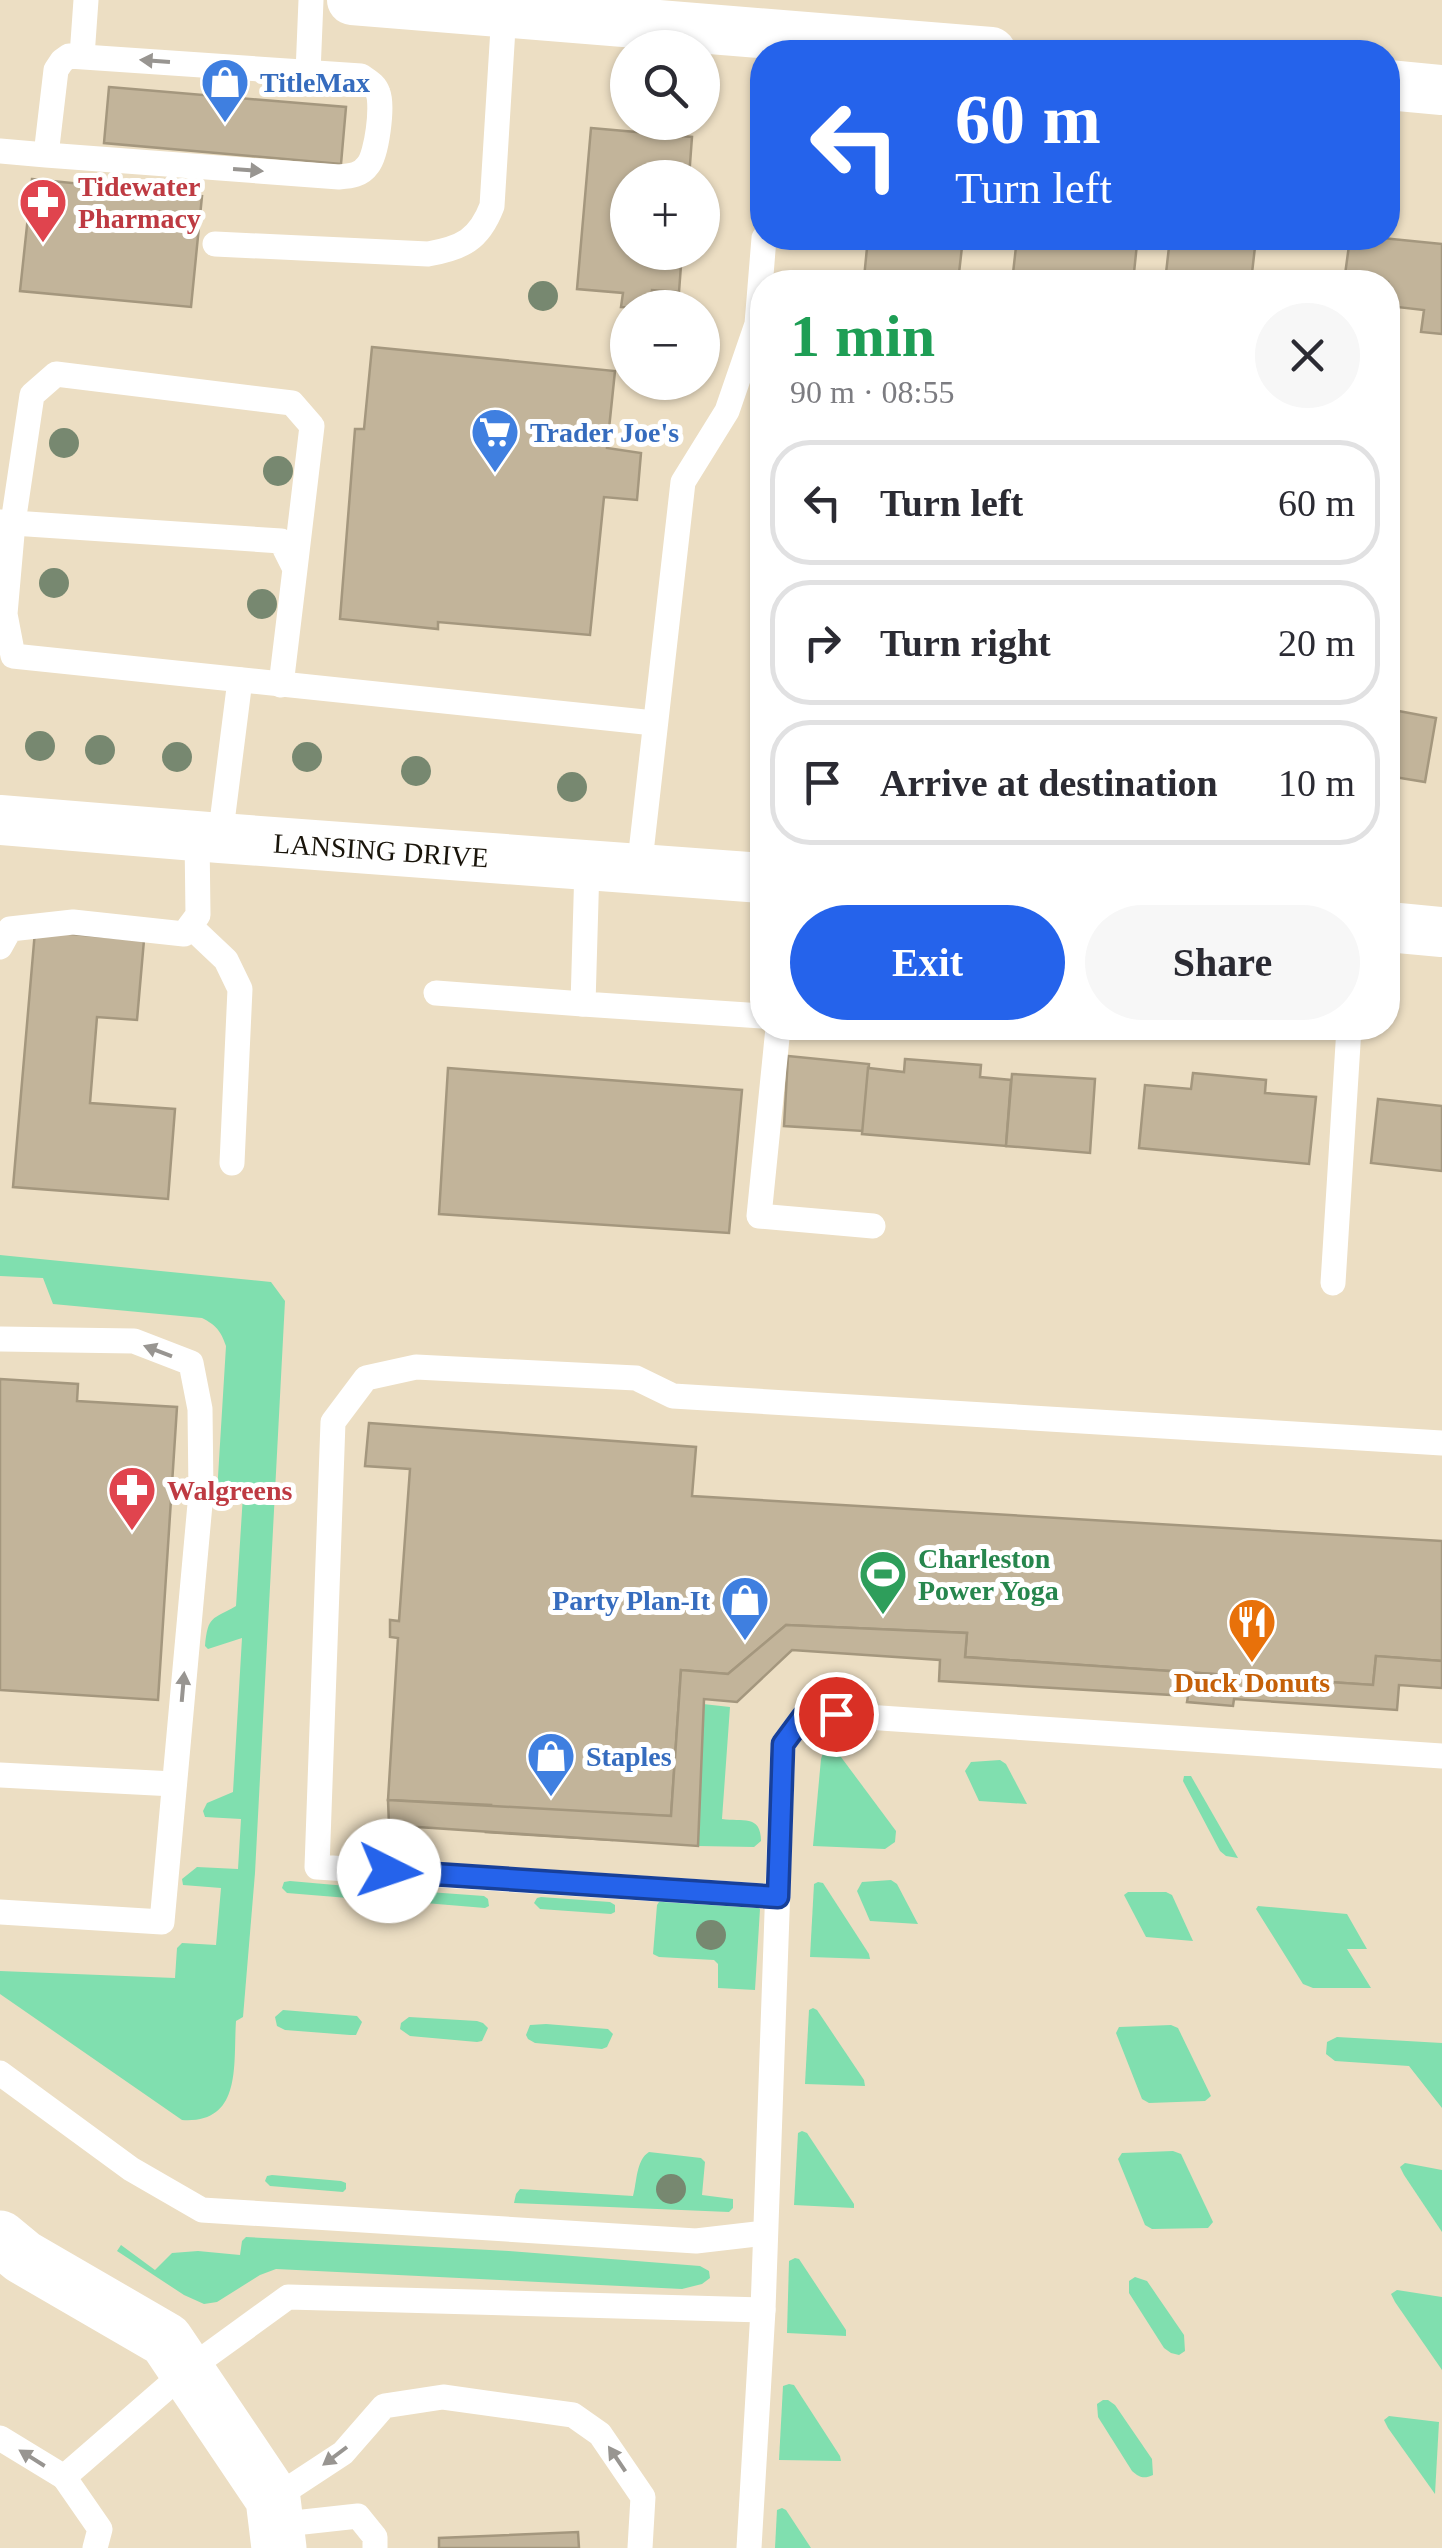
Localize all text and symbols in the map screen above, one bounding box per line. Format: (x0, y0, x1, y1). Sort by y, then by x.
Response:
map controls (610, 30, 720, 400)
button: search (610, 30, 720, 140)
one-way arrow (139, 53, 171, 69)
shop icon: TitleMax (199, 56, 251, 124)
place label: TitleMax (260, 67, 370, 98)
icon: left (790, 80, 920, 210)
text: 60 m (955, 81, 1101, 158)
button: + (610, 160, 720, 270)
one-way arrow (233, 163, 264, 179)
text: Turn left (955, 163, 1112, 213)
place label: Tidewater Pharmacy (78, 171, 201, 234)
pharmacy icon: Tidewater Pharmacy (17, 176, 69, 244)
button: − (610, 290, 720, 400)
text: 1 min (790, 303, 935, 369)
button: close (1255, 303, 1360, 408)
text: 90 m · 08:55 (790, 374, 954, 410)
supermarket icon: Trader Joe's (469, 406, 521, 474)
place label: Trader Joe's (530, 417, 679, 448)
icon: left (795, 475, 850, 530)
text: Turn left (880, 482, 1023, 524)
text: 60 m (1278, 482, 1355, 524)
icon: right (795, 615, 850, 670)
text: Turn right (880, 622, 1051, 664)
text: 20 m (1278, 622, 1355, 664)
icon: arrive (795, 755, 850, 810)
text: Arrive at destination (880, 762, 1218, 804)
text: 10 m (1278, 762, 1355, 804)
street label: LANSING DRIVE (272, 828, 490, 873)
button: Exit (790, 905, 1065, 1020)
button: Share (1085, 905, 1360, 1020)
one-way arrow (143, 1342, 173, 1358)
pharmacy icon: Walgreens (106, 1464, 158, 1532)
place label: Walgreens (167, 1475, 293, 1506)
place label: Charleston Power Yoga (918, 1543, 1059, 1606)
sports icon: Charleston Power Yoga (857, 1548, 909, 1616)
shop icon: Party Plan-It (719, 1574, 771, 1642)
place label: Party Plan-It (552, 1585, 711, 1616)
restaurant icon: Duck Donuts (1226, 1596, 1278, 1664)
place label: Duck Donuts (1174, 1667, 1330, 1698)
one-way arrow (176, 1670, 192, 1702)
pin (794, 1672, 879, 1757)
icon: arrive (809, 1687, 864, 1742)
shop icon: Staples (525, 1730, 577, 1798)
place label: Staples (586, 1741, 672, 1772)
position arrow (337, 1819, 441, 1923)
one-way arrow (608, 2445, 627, 2472)
one-way arrow (322, 2446, 348, 2466)
one-way arrow (18, 2449, 46, 2467)

